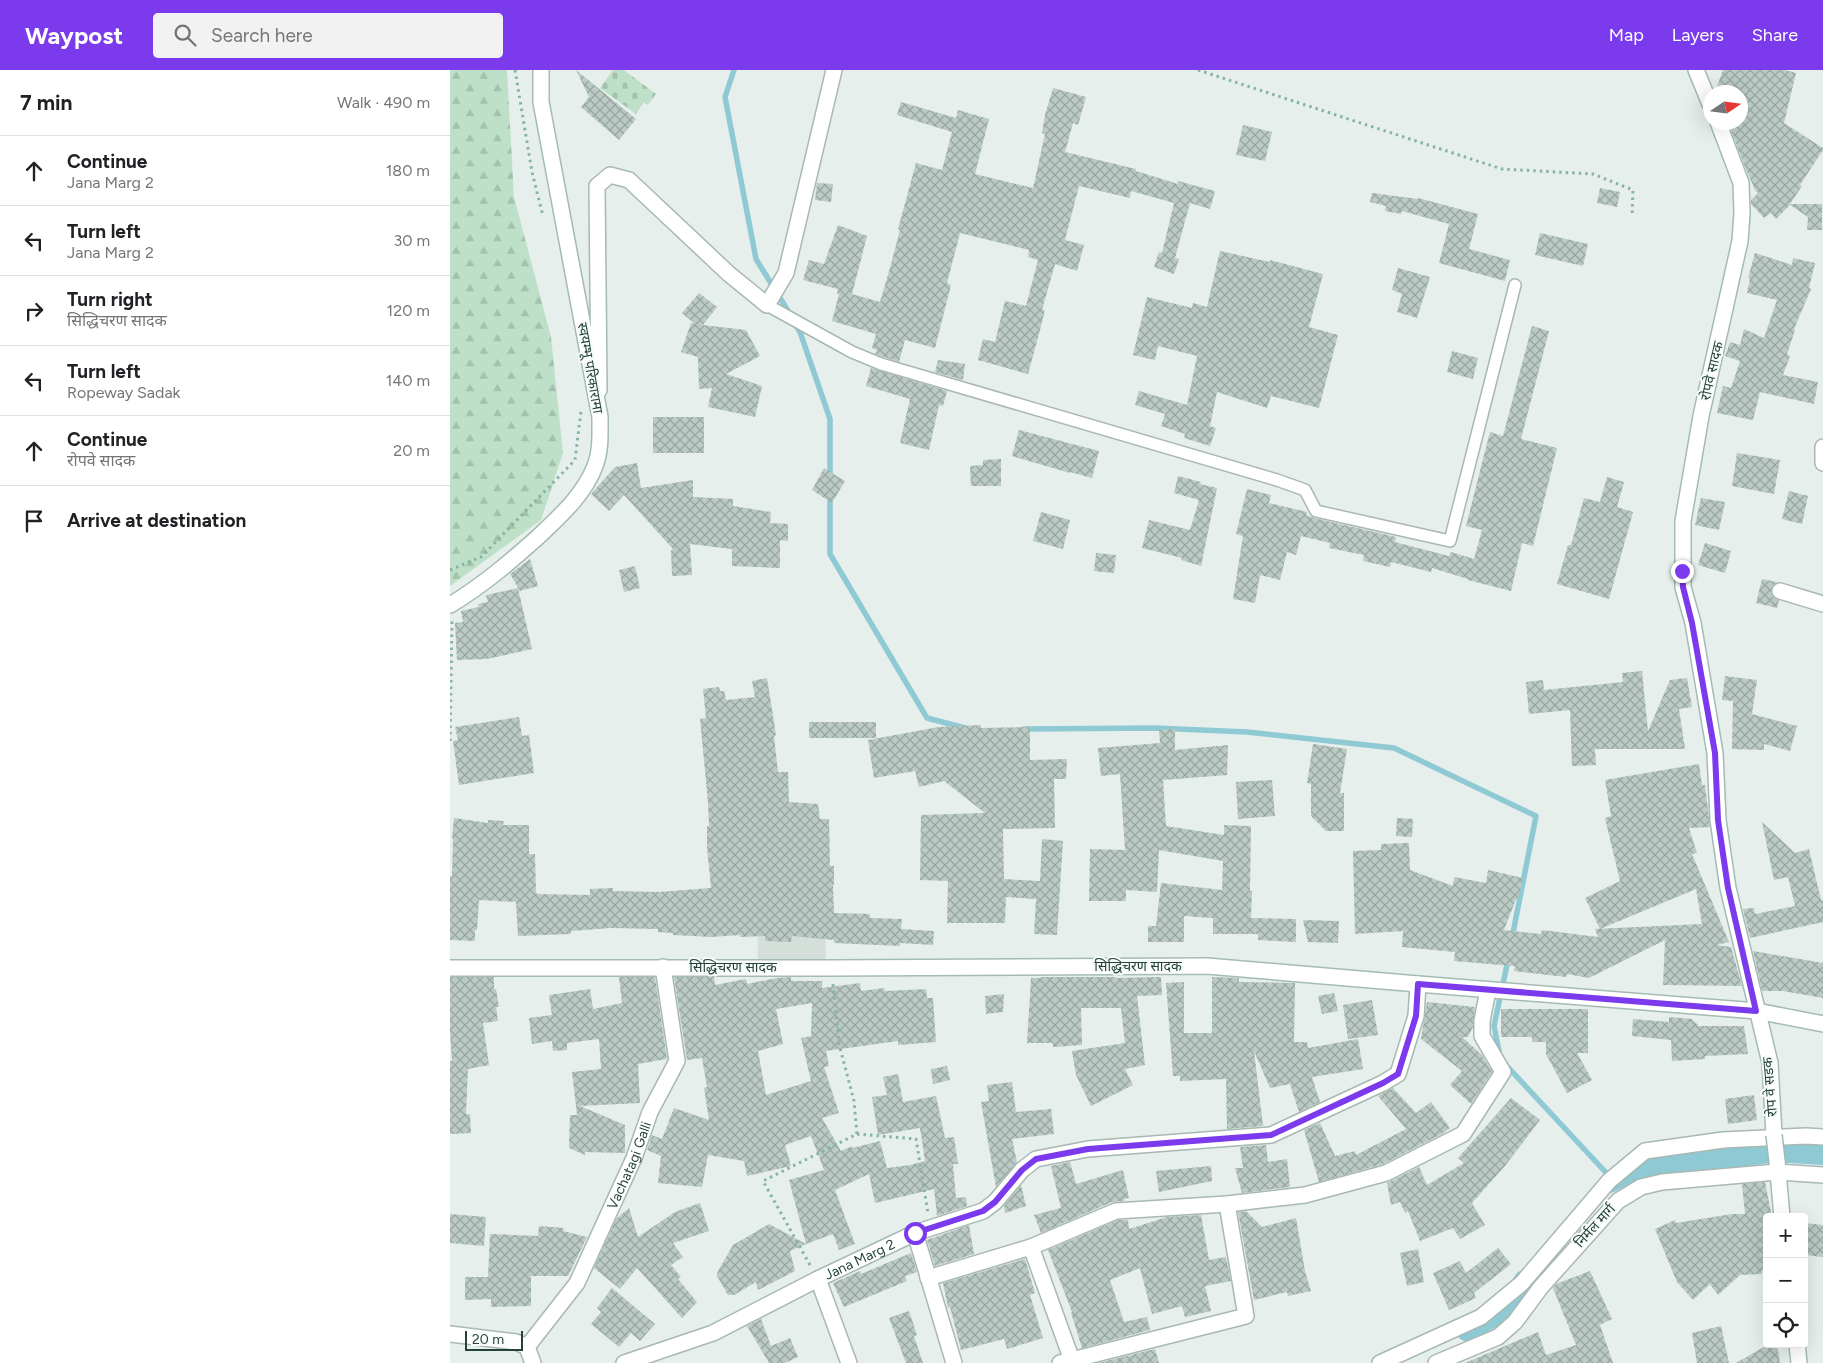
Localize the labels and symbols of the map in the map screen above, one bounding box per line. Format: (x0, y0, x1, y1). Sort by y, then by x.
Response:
north arrow (1703, 85, 1748, 130)
street label: स्वयम्भू परिकारामा (573, 321, 606, 415)
street label: रोपवे सादक (1696, 339, 1727, 402)
route end (1671, 560, 1694, 583)
street label: सिद्धिचरण सादक (1094, 958, 1182, 975)
street label: सिद्धिचरण सादक (689, 959, 777, 976)
street label: रोप वे सडक (1758, 1056, 1781, 1118)
street label: Vachatagi Galli (603, 1119, 655, 1212)
street label: निर्मल मार्ग (1571, 1200, 1620, 1251)
route start (904, 1222, 927, 1245)
street label: Jana Marg 2 (822, 1235, 898, 1283)
scale bar (465, 1328, 522, 1351)

